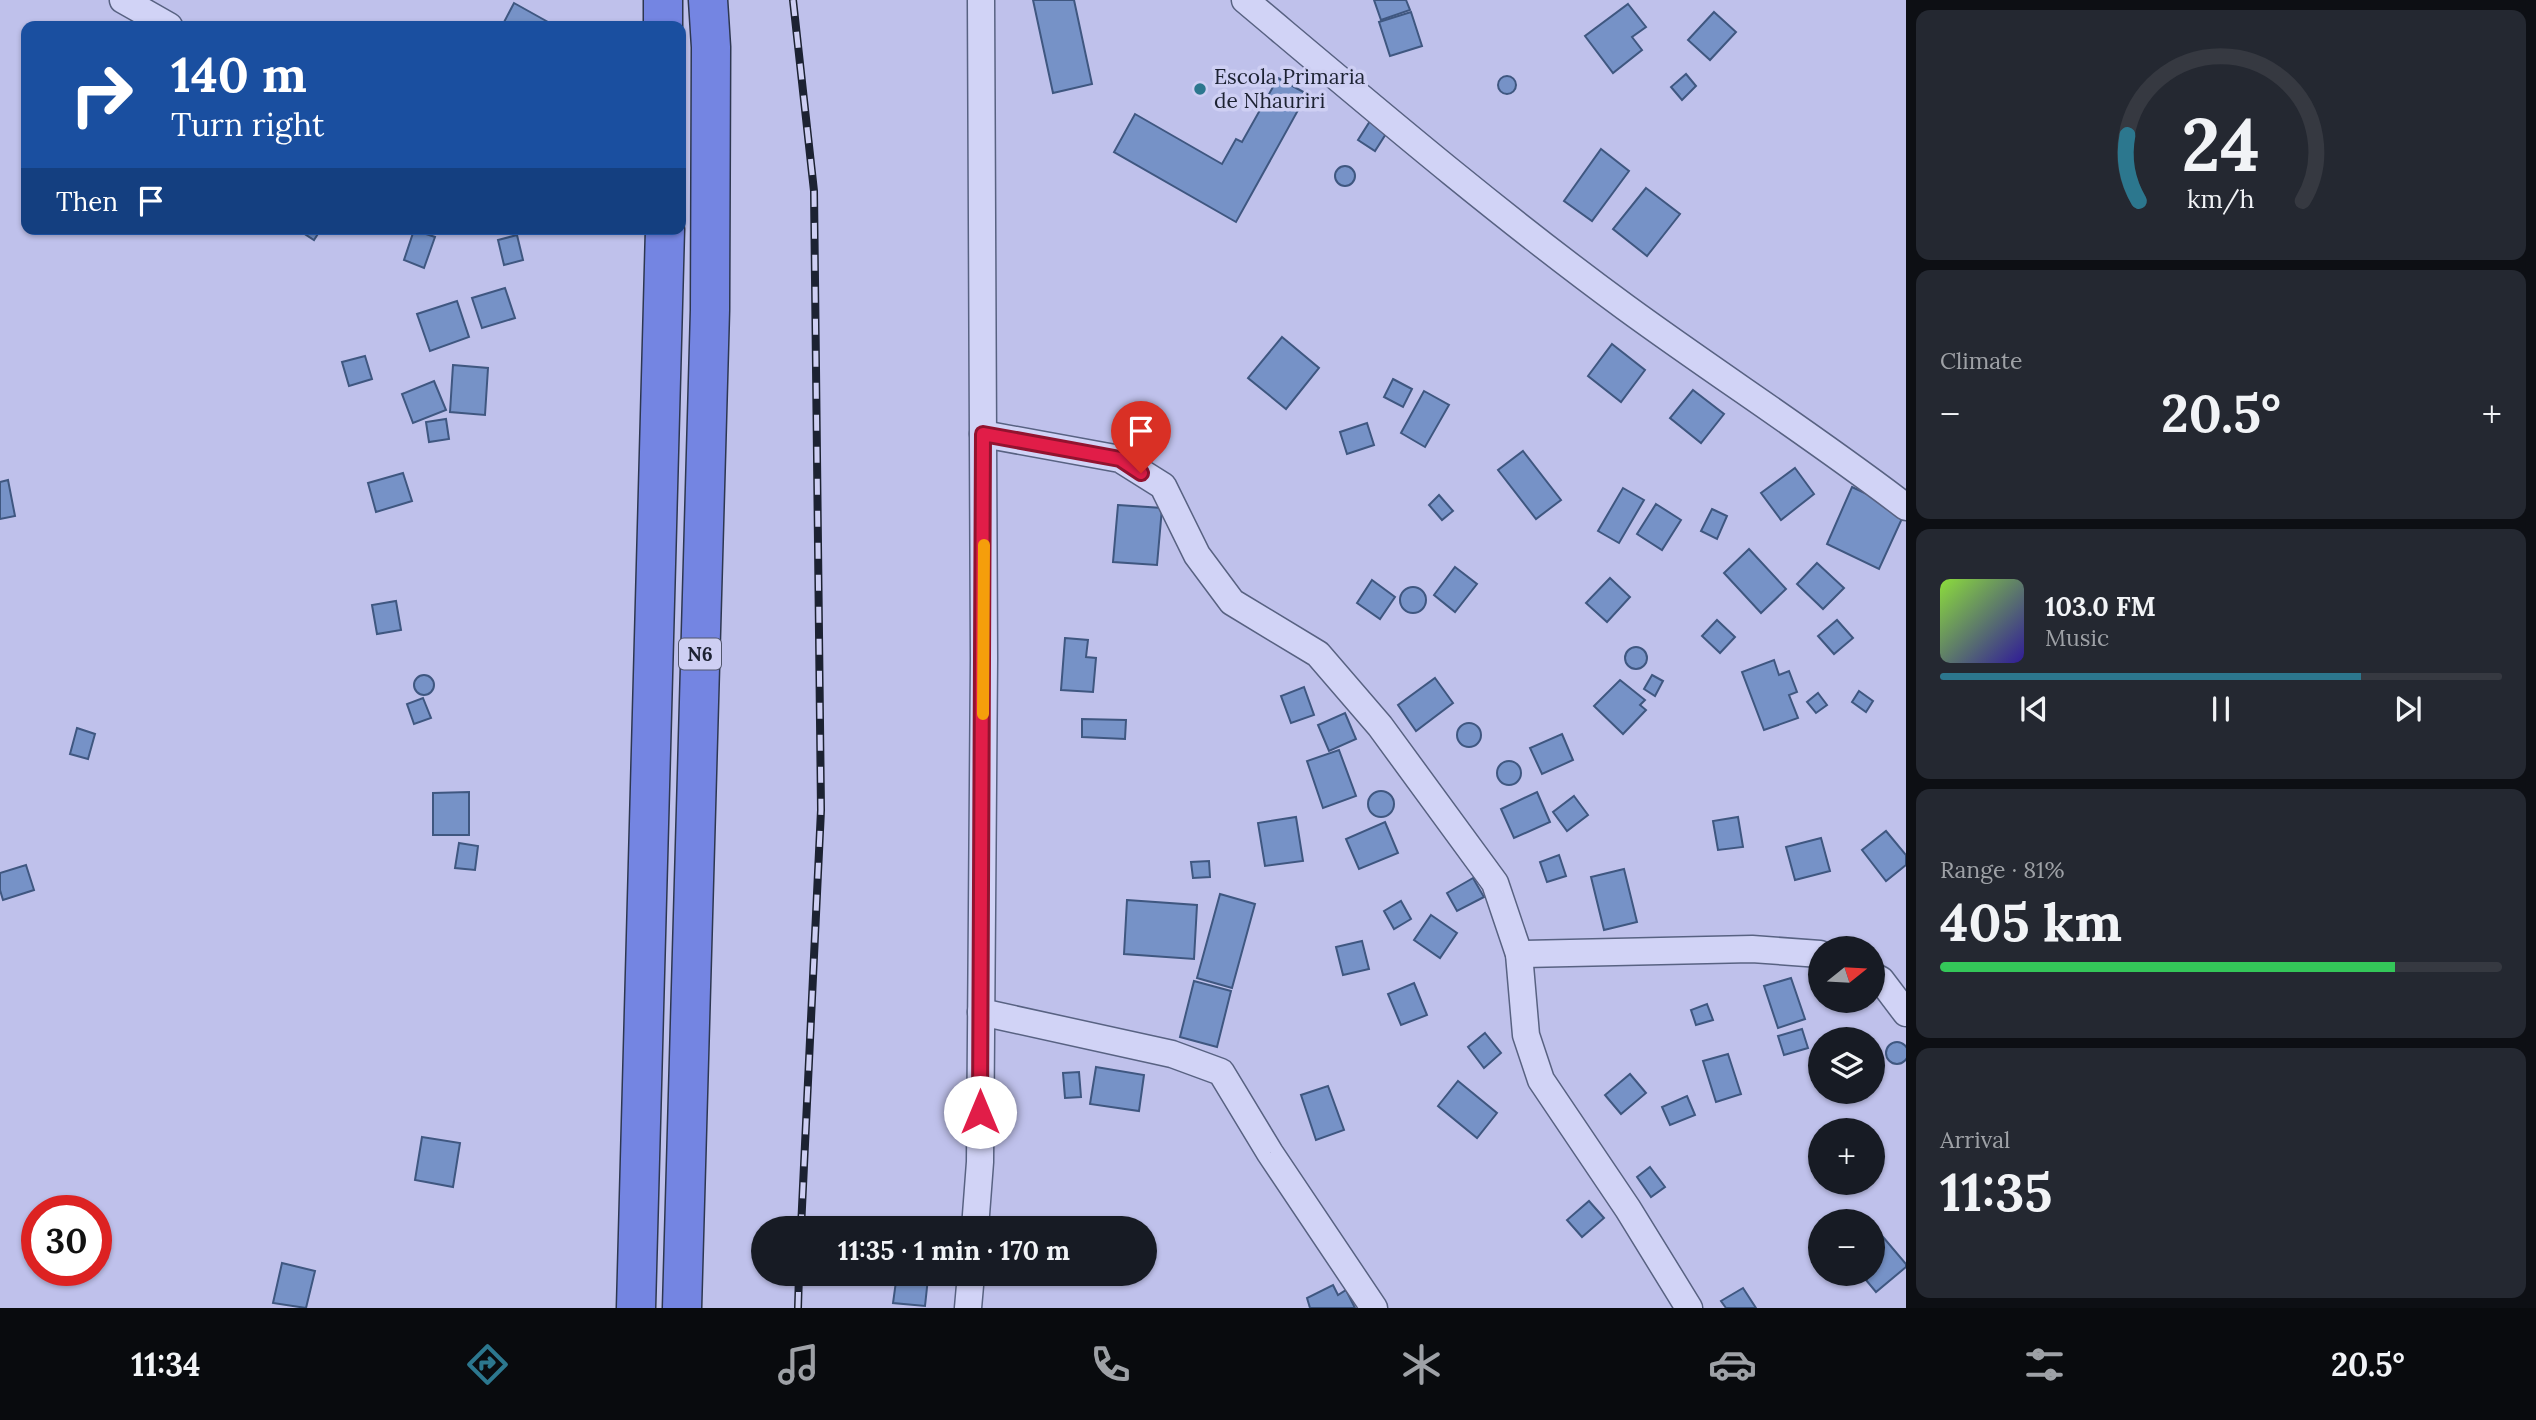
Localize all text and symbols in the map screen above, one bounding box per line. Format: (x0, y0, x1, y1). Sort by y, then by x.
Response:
text: 140 m (171, 43, 307, 105)
icon: right (56, 49, 147, 140)
place label: Escola Primaria de Nhauriri (1214, 63, 1366, 114)
marker: Escola Primaria de Nhauriri (1192, 81, 1208, 97)
text: 24 (2182, 98, 2260, 191)
text: Turn right (171, 104, 324, 145)
icon: arrive (132, 182, 170, 220)
text: km/h (2187, 183, 2255, 215)
text: Then (56, 185, 118, 218)
text: Climate (1940, 346, 2022, 375)
text: 20.5° (2161, 380, 2281, 446)
text: − (1940, 390, 1960, 438)
text: + (2482, 390, 2502, 438)
pin (1111, 401, 1171, 473)
icon: arrive (1122, 412, 1160, 450)
text: 103.0 FM (2045, 590, 2156, 623)
text: Music (2045, 623, 2109, 652)
road number: N6 (679, 638, 721, 670)
icon: previous (2015, 690, 2053, 728)
icon: pause (2202, 690, 2240, 728)
icon: next (2389, 690, 2427, 728)
text: Range · 81% (1940, 855, 2065, 884)
text: 405 km (1940, 889, 2122, 955)
north arrow (1808, 936, 1885, 1013)
map controls (1808, 936, 1885, 1286)
button: layers (1808, 1027, 1885, 1104)
position arrow (943, 1075, 1017, 1149)
button: + (1808, 1118, 1885, 1195)
text: Arrival (1940, 1125, 2010, 1154)
text: 11:35 (1940, 1159, 2052, 1225)
speed limit sign: 30 (21, 1195, 112, 1286)
button: − (1808, 1209, 1885, 1286)
text: 11:35 · 1 min · 170 m (838, 1234, 1070, 1267)
icon: directions (463, 1340, 512, 1389)
icon: music (774, 1340, 823, 1389)
icon: phone (1086, 1340, 1135, 1389)
icon: climate (1397, 1340, 1446, 1389)
icon: car (1708, 1340, 1757, 1389)
icon: filters (2020, 1340, 2069, 1389)
text: 11:34 (131, 1344, 201, 1385)
text: 20.5° (2331, 1344, 2405, 1385)

